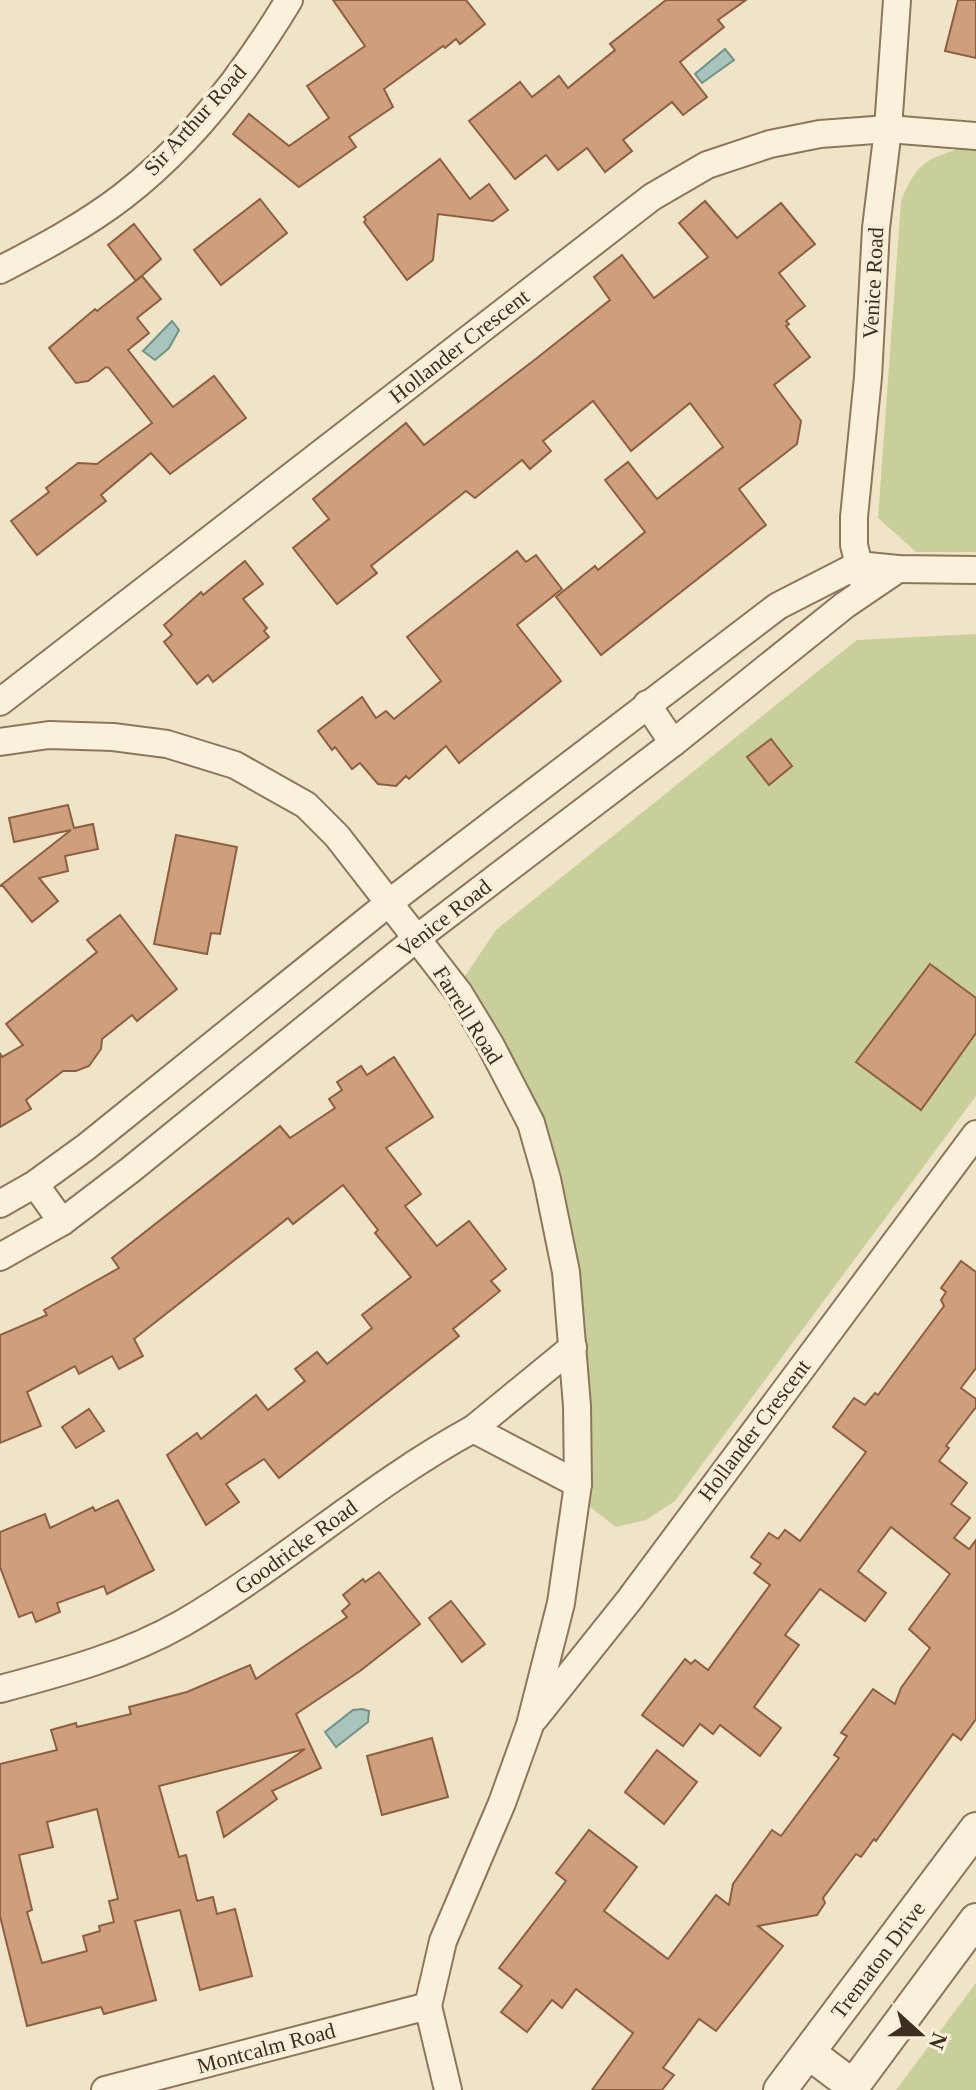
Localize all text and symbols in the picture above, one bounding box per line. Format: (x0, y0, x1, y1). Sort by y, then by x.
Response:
street label: Sir Arthur Road (139, 59, 251, 181)
street label: Venice Road (858, 227, 888, 339)
street label: Hollander Crescent (384, 284, 534, 408)
street label: Venice Road (392, 874, 496, 962)
street label: Farrell Road (428, 961, 508, 1069)
street label: Hollander Crescent (693, 1354, 815, 1506)
street label: Goodricke Road (230, 1494, 362, 1600)
street label: Trematon Drive (826, 1896, 930, 2024)
north arrow (880, 1994, 960, 2074)
street label: Montcalm Road (194, 2018, 338, 2078)
text: N (924, 2029, 953, 2053)

